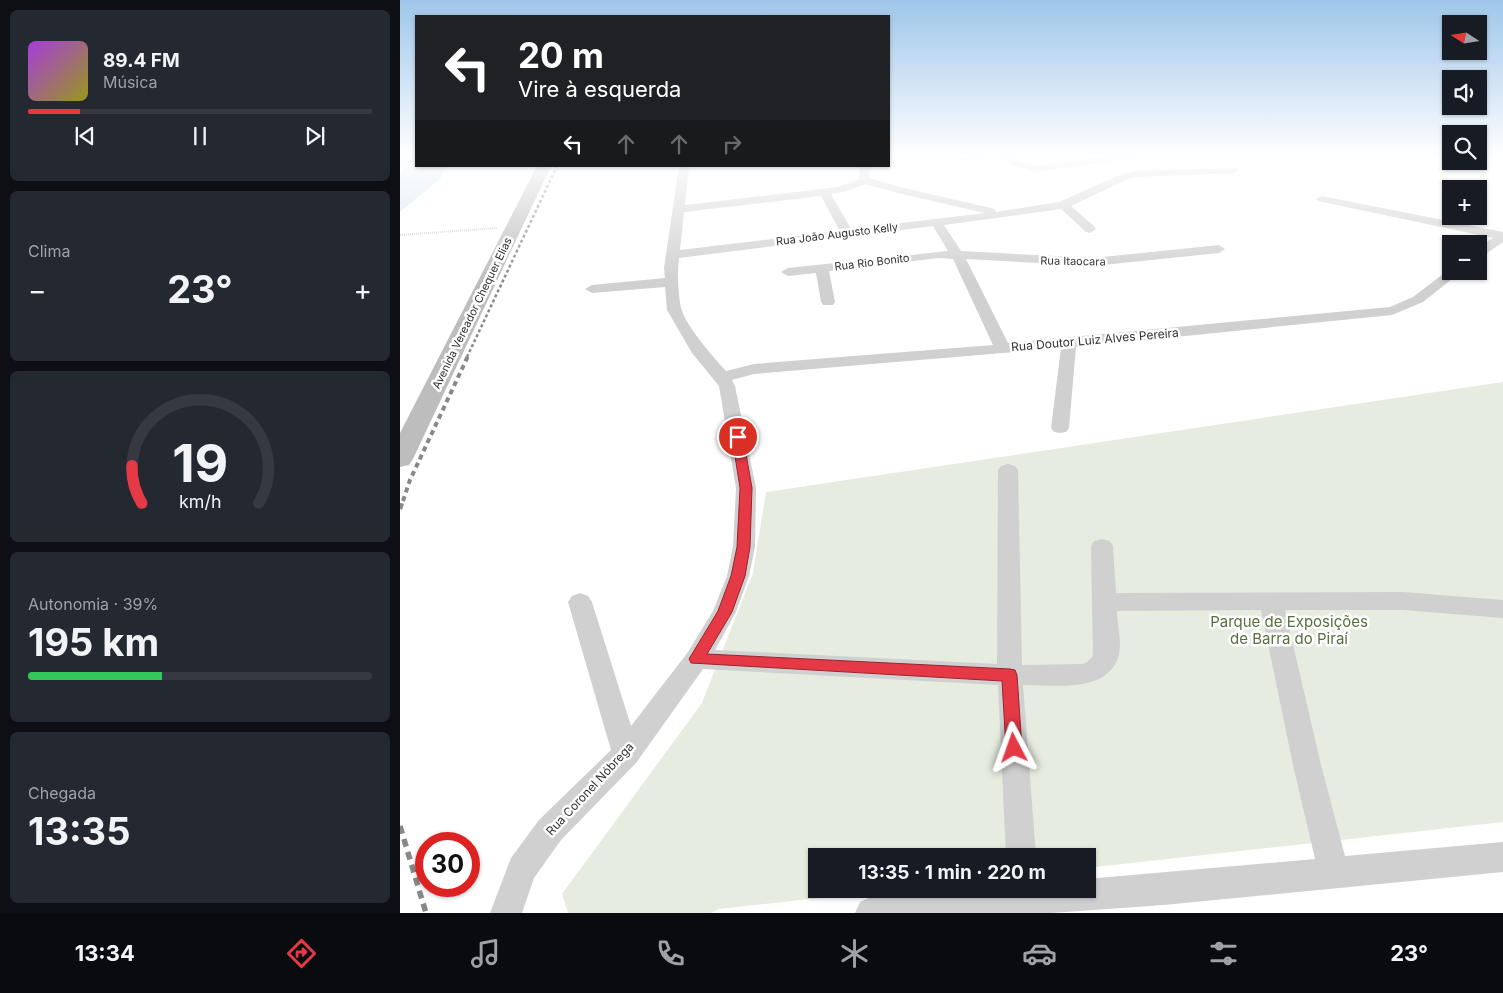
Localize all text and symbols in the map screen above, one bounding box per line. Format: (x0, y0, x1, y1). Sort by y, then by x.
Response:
north arrow (1442, 15, 1488, 60)
map controls (1442, 15, 1487, 280)
text: 20 m (518, 34, 604, 76)
icon: left (435, 35, 500, 100)
text: 89.4 FM (103, 49, 180, 72)
button: sound (1442, 70, 1487, 115)
text: Música (103, 72, 158, 92)
text: Vire à esquerda (518, 76, 681, 102)
icon: previous (71, 122, 99, 150)
icon: pause (186, 122, 214, 150)
icon: next (301, 122, 329, 150)
button: search (1442, 125, 1487, 170)
icon: left (559, 130, 587, 158)
icon: ahead (612, 130, 640, 158)
icon: ahead (665, 130, 693, 158)
icon: right (718, 130, 746, 158)
button: + (1442, 180, 1487, 225)
street label: Rua João Augusto Kelly (775, 220, 899, 248)
street label: Avenida Vereador Chequer Elias (429, 235, 515, 391)
button: − (1442, 235, 1487, 280)
text: Clima (28, 241, 70, 261)
street label: Rua Rio Bonito (834, 250, 911, 274)
street label: Rua Itaocara (1040, 253, 1106, 269)
text: 23° (167, 266, 233, 312)
text: − (28, 273, 47, 307)
text: + (353, 273, 372, 307)
street label: Rua Doutor Luiz Alves Pereira (1011, 325, 1179, 354)
pin (717, 416, 759, 458)
icon: arrive (724, 423, 752, 451)
text: 19 (172, 432, 228, 495)
text: km/h (179, 491, 221, 512)
text: Autonomia · 39% (28, 594, 158, 614)
park label: Parque de Exposições de Barra do Piraí (1210, 612, 1368, 648)
text: 195 km (28, 619, 159, 665)
position arrow (987, 721, 1039, 773)
street label: Rua Coronel Nóbrega (543, 739, 637, 838)
text: Chegada (28, 783, 96, 803)
text: 13:35 (28, 808, 130, 854)
speed limit sign: 30 (415, 832, 480, 897)
text: 13:35 · 1 min · 220 m (858, 861, 1046, 884)
icon: directions (284, 936, 319, 971)
icon: music (468, 936, 503, 971)
icon: phone (653, 936, 688, 971)
icon: climate (837, 936, 872, 971)
icon: car (1022, 936, 1057, 971)
icon: filters (1206, 936, 1241, 971)
text: 13:34 (75, 940, 135, 966)
text: 23° (1390, 940, 1428, 966)

